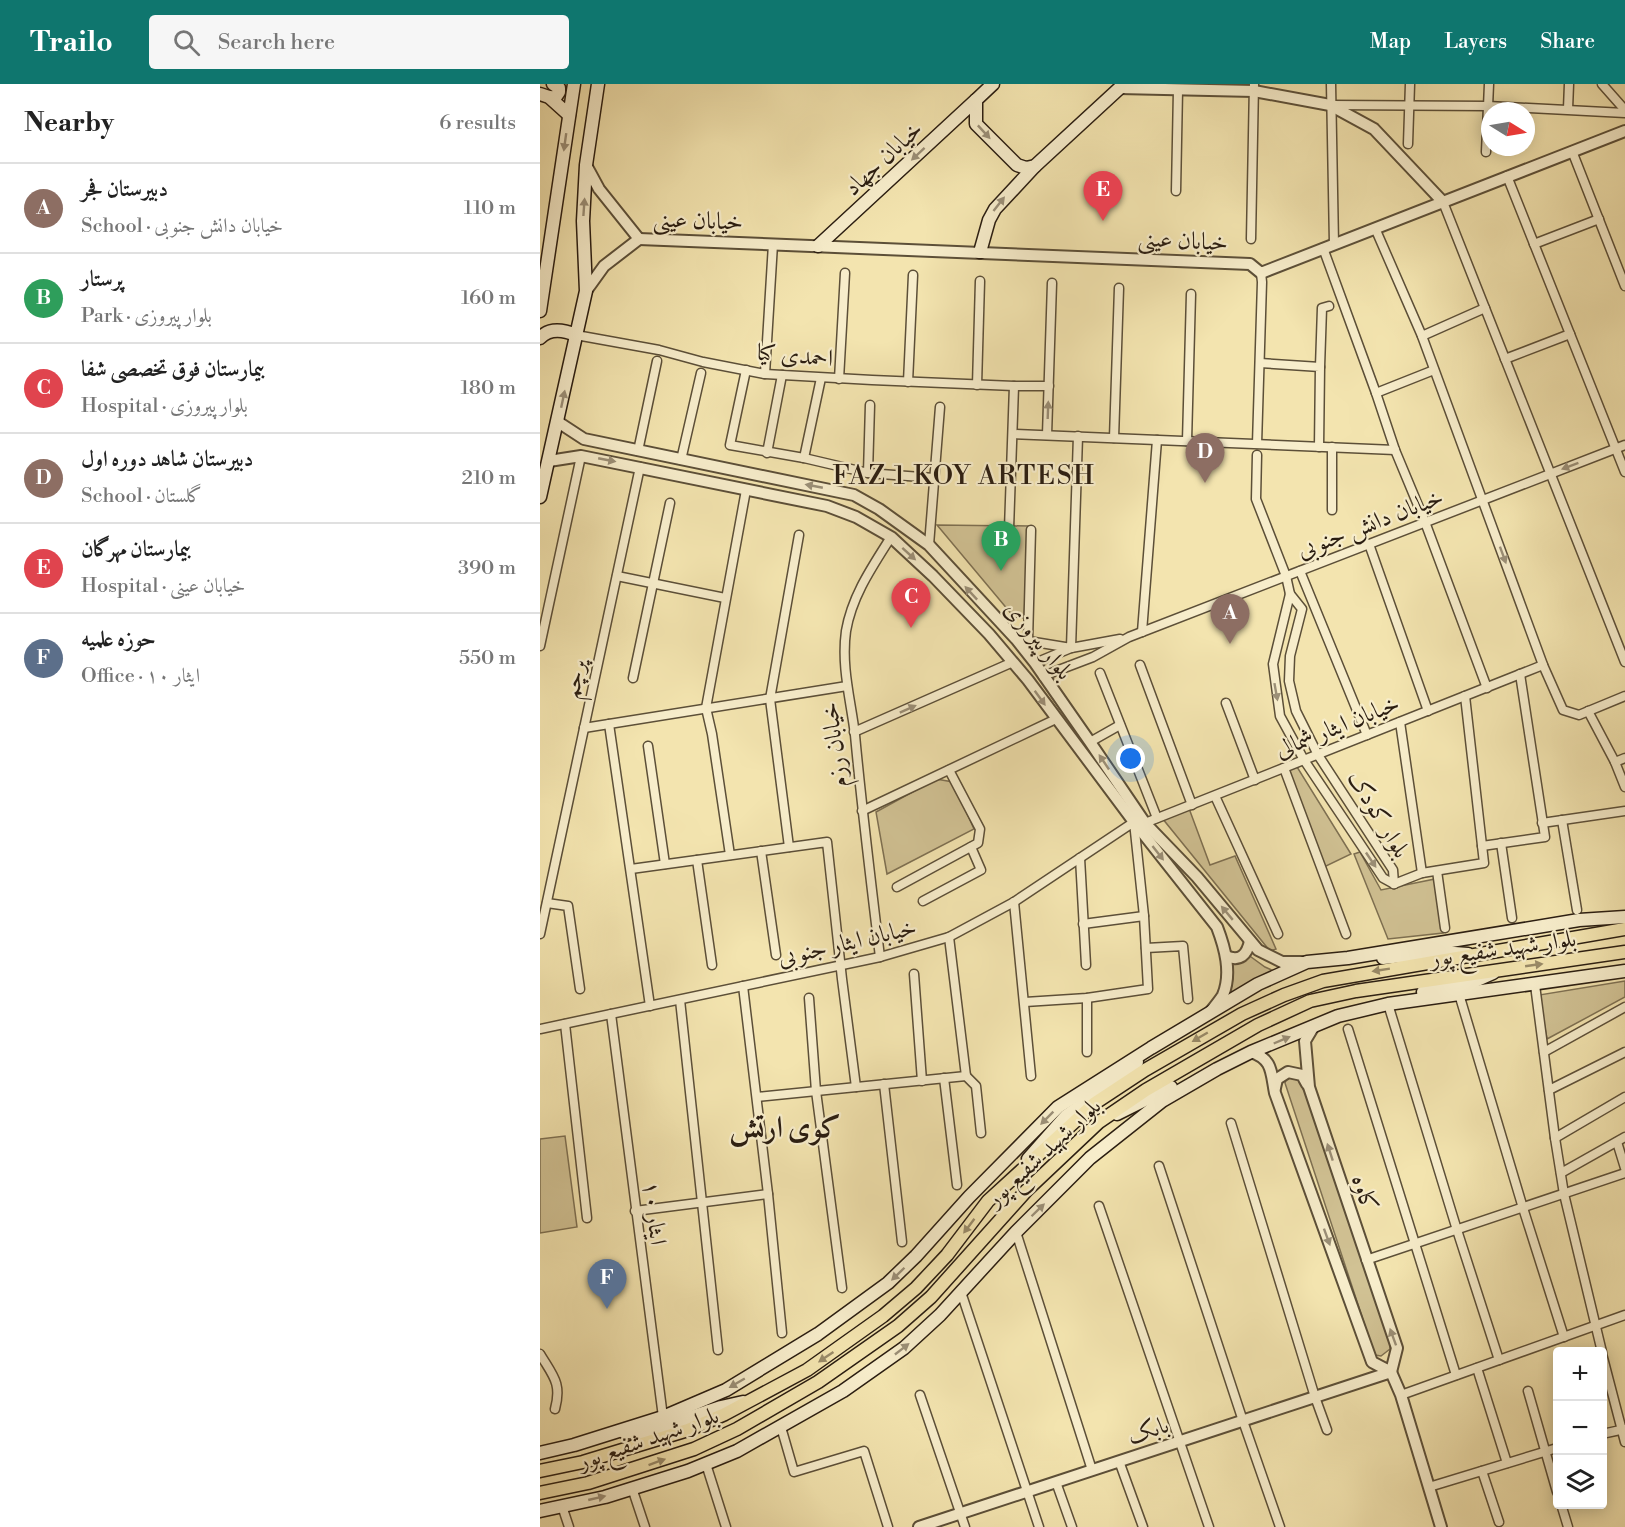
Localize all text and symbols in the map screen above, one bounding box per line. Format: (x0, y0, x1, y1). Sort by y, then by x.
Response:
search box (149, 15, 569, 69)
text: Trailo (30, 25, 113, 60)
icon: search (170, 26, 203, 59)
text: Search here (218, 29, 335, 56)
text: Map (1370, 29, 1411, 55)
text: Layers (1444, 29, 1507, 55)
text: Share (1540, 29, 1595, 55)
north arrow (1481, 102, 1535, 156)
text: Nearby (24, 107, 114, 139)
text: 6 results (439, 111, 516, 136)
street label: خیابان جهاد (838, 115, 929, 203)
one-way arrow (976, 125, 990, 139)
one-way arrow (560, 132, 569, 151)
one-way arrow (911, 147, 926, 160)
pin: E (1084, 172, 1122, 221)
text: دبیرستان فجر (81, 176, 168, 203)
text: A (36, 196, 51, 221)
text: 110 m (464, 196, 516, 221)
one-way arrow (579, 197, 589, 216)
one-way arrow (993, 197, 1005, 212)
street label: خیابان عینی (652, 204, 744, 239)
text: School · خیابان دانش جنوبی (81, 214, 283, 239)
street label: خیابان عینی (1137, 224, 1229, 259)
text: پرستار (81, 266, 123, 293)
text: B (36, 286, 51, 311)
text: 160 m (461, 286, 516, 311)
text: Park · بلوار پیروزی (81, 304, 212, 329)
street label: احمدی کیا (756, 338, 834, 374)
text: بیمارستان فوق تخصصی شفا (81, 356, 265, 383)
text: C (36, 376, 51, 401)
text: 180 m (461, 376, 516, 401)
one-way arrow (559, 390, 568, 409)
text: Hospital · بلوار پیروزی (81, 394, 248, 419)
one-way arrow (1043, 401, 1053, 420)
pin: D (1186, 434, 1224, 483)
text: دبیرستان شاهد دوره اول (81, 446, 253, 473)
one-way arrow (597, 456, 616, 465)
district label: FAZ 1 KOY ARTESH (833, 460, 1095, 492)
one-way arrow (1561, 461, 1579, 471)
text: D (36, 466, 51, 491)
text: 210 m (461, 466, 516, 491)
one-way arrow (804, 481, 823, 490)
street label: خیابان دانش جنوبی (1293, 482, 1448, 567)
text: School · گلستان (81, 484, 202, 509)
pin: B (982, 522, 1020, 571)
text: بیمارستان مهرگان (81, 536, 191, 563)
one-way arrow (1498, 546, 1508, 564)
one-way arrow (902, 547, 917, 561)
text: E (37, 556, 50, 581)
text: 390 m (458, 556, 516, 581)
text: Hospital · خیابان عینی (81, 574, 245, 599)
pin: C (892, 578, 931, 628)
one-way arrow (965, 586, 979, 600)
pin: A (1210, 594, 1250, 644)
street label: بلوار پیروزی (996, 595, 1079, 687)
text: حوزه علمیه (81, 626, 156, 653)
text: F (36, 646, 51, 671)
text: 550 m (459, 646, 516, 671)
street label: پرچم (556, 654, 600, 703)
text: Office · ایثار ۱۰ (81, 664, 200, 689)
one-way arrow (1272, 682, 1281, 701)
street label: خیابان ایثار شمالی (1271, 688, 1404, 765)
one-way arrow (1034, 689, 1046, 705)
street label: خیابان رزم (815, 700, 860, 789)
one-way arrow (899, 704, 916, 713)
your location (1116, 744, 1145, 773)
one-way arrow (1098, 755, 1110, 771)
street label: بلوار کودک (1340, 765, 1416, 864)
one-way arrow (1152, 845, 1165, 861)
one-way arrow (1365, 852, 1376, 868)
one-way arrow (1220, 905, 1233, 921)
street label: خیابان ایثار جنوبی (775, 912, 920, 974)
street label: بلوار شهید شفیع پور (1426, 924, 1579, 980)
one-way arrow (1525, 961, 1544, 970)
one-way arrow (1371, 965, 1390, 974)
one-way arrow (1192, 1032, 1208, 1043)
one-way arrow (1273, 1035, 1291, 1045)
street label: بلوار شهید شفیع پور (978, 1092, 1112, 1220)
district label: کوی ارتش (729, 1109, 841, 1148)
one-way arrow (1041, 1110, 1055, 1124)
one-way arrow (1325, 1143, 1334, 1161)
street label: کاوه (1344, 1171, 1384, 1216)
street label: ایثار ۱۰ (635, 1179, 673, 1247)
one-way arrow (1031, 1203, 1046, 1217)
one-way arrow (963, 1218, 976, 1234)
one-way arrow (1323, 1228, 1333, 1246)
pin: F (588, 1260, 626, 1309)
one-way arrow (891, 1266, 905, 1280)
one-way arrow (1388, 1328, 1397, 1346)
one-way arrow (894, 1343, 909, 1355)
map controls (1553, 1347, 1607, 1509)
button: + (1553, 1347, 1607, 1401)
one-way arrow (819, 1351, 835, 1363)
one-way arrow (728, 1378, 745, 1388)
street label: بلوار شهید شفیع پور (572, 1401, 725, 1483)
button: − (1553, 1401, 1607, 1455)
street label: بابک (1124, 1410, 1173, 1452)
button: layers (1553, 1455, 1607, 1509)
one-way arrow (649, 1457, 667, 1467)
one-way arrow (588, 1493, 606, 1503)

